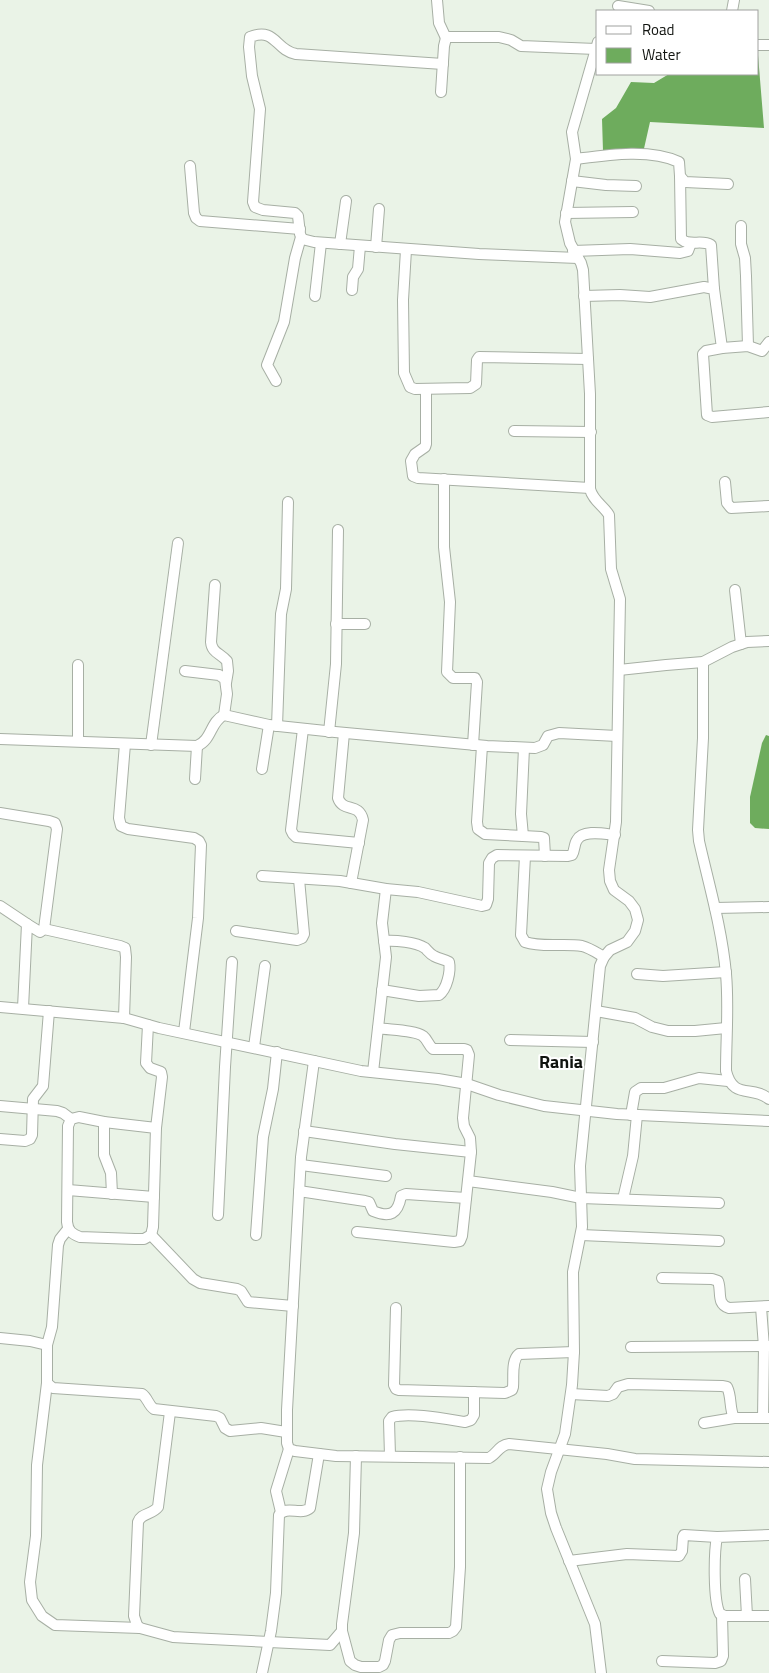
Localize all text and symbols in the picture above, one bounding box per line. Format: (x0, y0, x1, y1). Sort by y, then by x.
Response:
legend (596, 10, 759, 75)
text: Road (642, 18, 674, 41)
text: Water (642, 43, 681, 66)
district label: Rania (539, 1048, 583, 1075)

